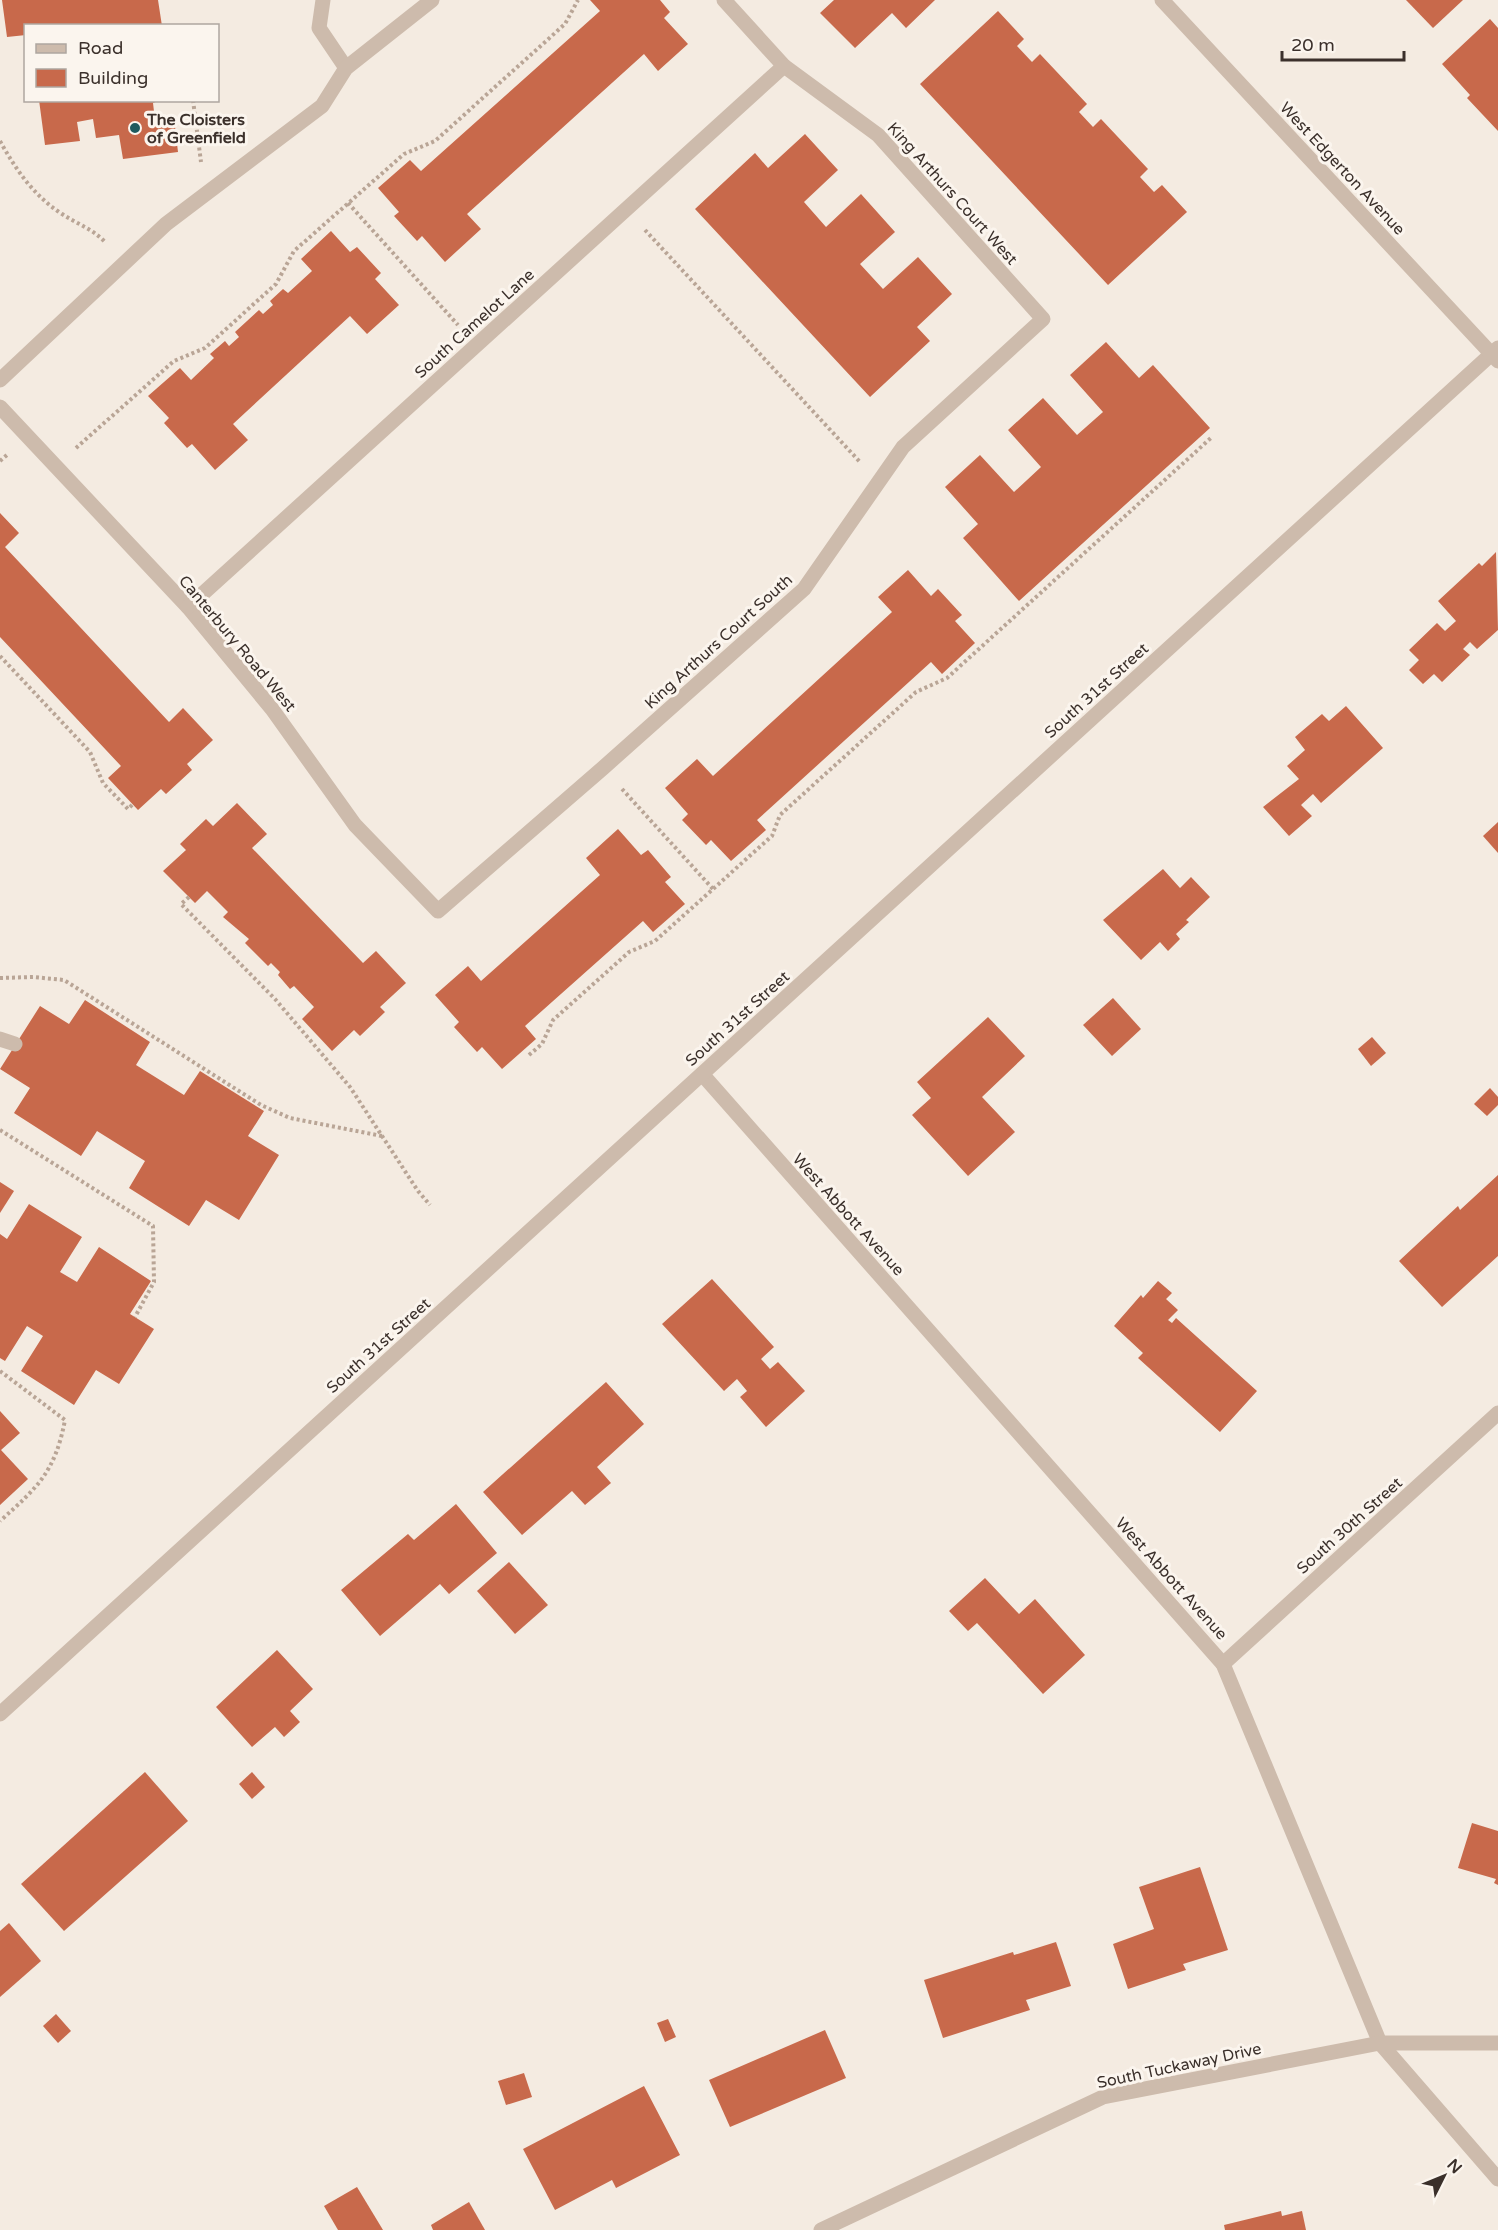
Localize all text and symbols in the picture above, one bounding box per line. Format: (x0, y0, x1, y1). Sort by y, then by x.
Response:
legend (24, 24, 219, 102)
scale bar (1282, 24, 1404, 62)
text: 20 m (1291, 34, 1335, 56)
text: Road (78, 37, 123, 59)
text: Building (78, 67, 148, 89)
street label: West Edgerton Avenue (1275, 98, 1409, 239)
place label: The Cloisters of Greenfield (146, 110, 246, 148)
street label: King Arthurs Court West (883, 118, 1022, 269)
marker: The Cloisters of Greenfield (128, 121, 142, 135)
street label: South Camelot Lane (411, 265, 539, 383)
street label: King Arthurs Court South (641, 570, 797, 713)
street label: Canterbury Road West (174, 571, 300, 716)
street label: South 31st Street (1041, 639, 1153, 743)
street label: South 31st Street (682, 967, 794, 1071)
street label: West Abbott Avenue (788, 1149, 908, 1280)
street label: South 31st Street (323, 1294, 435, 1398)
street label: South 30th Street (1293, 1473, 1407, 1578)
street label: West Abbott Avenue (1111, 1513, 1231, 1644)
street label: South Tuckaway Drive (1095, 2039, 1263, 2093)
north arrow (1414, 2146, 1474, 2206)
text: N (1443, 2155, 1466, 2178)

